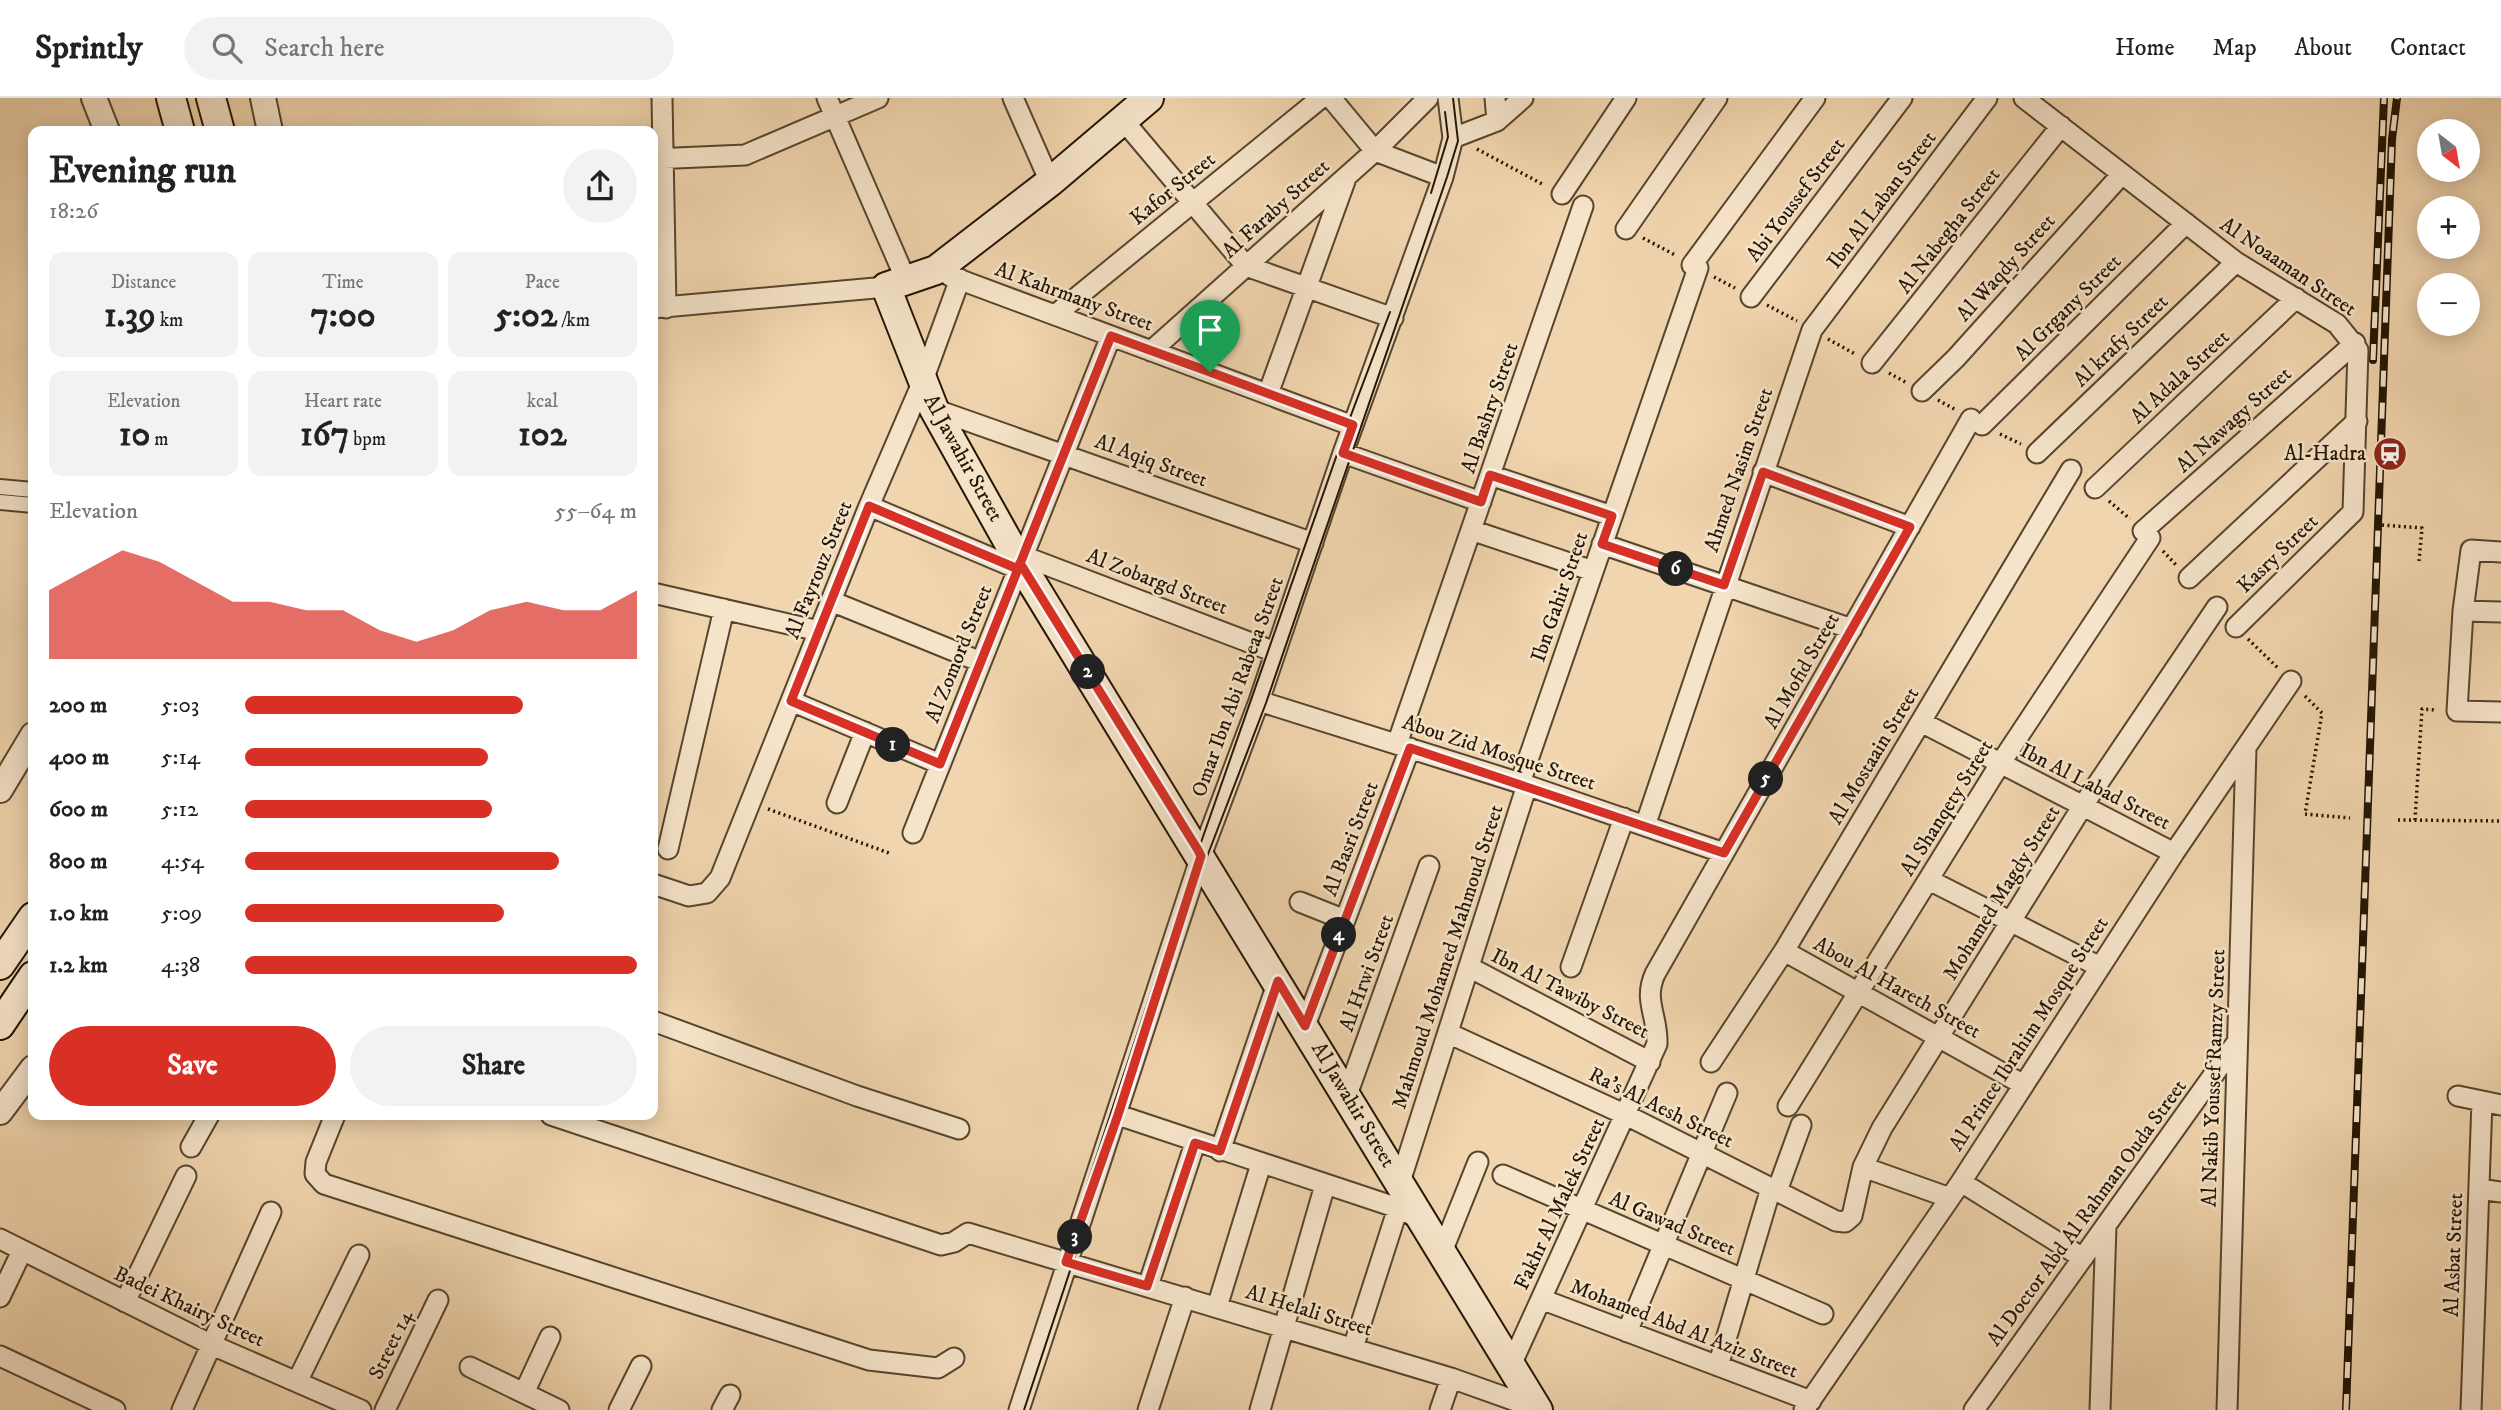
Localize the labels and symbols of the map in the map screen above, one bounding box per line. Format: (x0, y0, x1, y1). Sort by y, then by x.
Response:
north arrow (2417, 119, 2480, 182)
street label: Ibn Al Laban Street (1822, 126, 1943, 274)
street label: Abi Youssef Street (1741, 132, 1851, 267)
street label: Kafor Street (1125, 147, 1221, 231)
street label: Al Faraby Street (1217, 154, 1335, 264)
street label: Al Nabegha Street (1892, 163, 2006, 299)
street label: Al Waqdy Street (1951, 209, 2061, 327)
street label: Al Noaaman Street (2215, 212, 2361, 322)
street label: Al Grgany Street (2009, 249, 2127, 367)
street label: Al Kahrmany Street (991, 256, 1157, 338)
street label: Al krafy Street (2068, 289, 2174, 393)
pin (1180, 300, 1240, 372)
street label: Al Adala Street (2125, 324, 2235, 430)
street label: Al Bashry Street (1456, 339, 1525, 477)
street label: Al Nawagy Street (2171, 361, 2297, 479)
street label: Ahmed Nasim Street (1699, 384, 1779, 555)
street label: Al Jawahir Street (917, 390, 1009, 527)
street label: Al Aqiq Street (1091, 429, 1211, 493)
station icon: Al-Hadra (2371, 435, 2409, 473)
place label: Al-Hadra (2284, 441, 2366, 467)
street label: Al Fayrouz Street (779, 497, 859, 643)
street label: Kasry Street (2232, 509, 2324, 599)
street label: Ibn Gahir Street (1526, 528, 1595, 665)
street label: Al Zobargd Street (1083, 543, 1232, 621)
pin: 6 (1658, 552, 1694, 587)
street label: Omar Ibn Abi Rabeaa Street (1186, 573, 1290, 801)
street label: Al Zomord Street (920, 581, 999, 727)
street label: Al Mofid Street (1758, 608, 1846, 734)
pin: 2 (1070, 654, 1106, 690)
street label: Al Mostaain Street (1823, 682, 1925, 829)
street label: Abou Zid Mosque Street (1399, 710, 1599, 797)
pin: 1 (876, 728, 910, 762)
street label: Al Shanqety Street (1895, 735, 1999, 881)
street label: Ibn Al Labad Street (2015, 738, 2175, 836)
pin: 5 (1748, 762, 1784, 796)
street label: Al Basri Street (1317, 778, 1385, 900)
street label: Mahmoud Mohamed Mahmoud Street (1386, 801, 1510, 1112)
street label: Mohamed Magdy Street (1938, 801, 2066, 985)
street label: Al Hrwi Street (1334, 911, 1400, 1035)
street label: Al Prince Ibrahim Mosque Street (1943, 912, 2115, 1156)
pin: 4 (1322, 918, 1356, 952)
street label: Abou Al Hareth Street (1809, 931, 1985, 1045)
street label: Ibn Al Tawiby Street (1487, 943, 1654, 1045)
street label: Al Nakib Youssef Ramzy Street (2197, 948, 2232, 1207)
street label: Al Jawahir Street (1305, 1038, 1401, 1173)
street label: Ra's Al Aesh Street (1584, 1062, 1738, 1154)
street label: Al Doctor Abd Al Rahman Ouda Street (1981, 1074, 2193, 1351)
street label: Fakhr Al Malek Street (1509, 1114, 1611, 1294)
street label: Al Gawad Street (1605, 1186, 1739, 1262)
street label: Al Asbat Street (2439, 1192, 2469, 1318)
pin: 3 (1058, 1220, 1092, 1254)
street label: Badei Khairy Street (109, 1261, 269, 1353)
street label: Mohamed Abd Al Aziz Street (1566, 1274, 1802, 1385)
street label: Al Helali Street (1242, 1279, 1376, 1343)
street label: Street 14 (363, 1305, 419, 1384)

